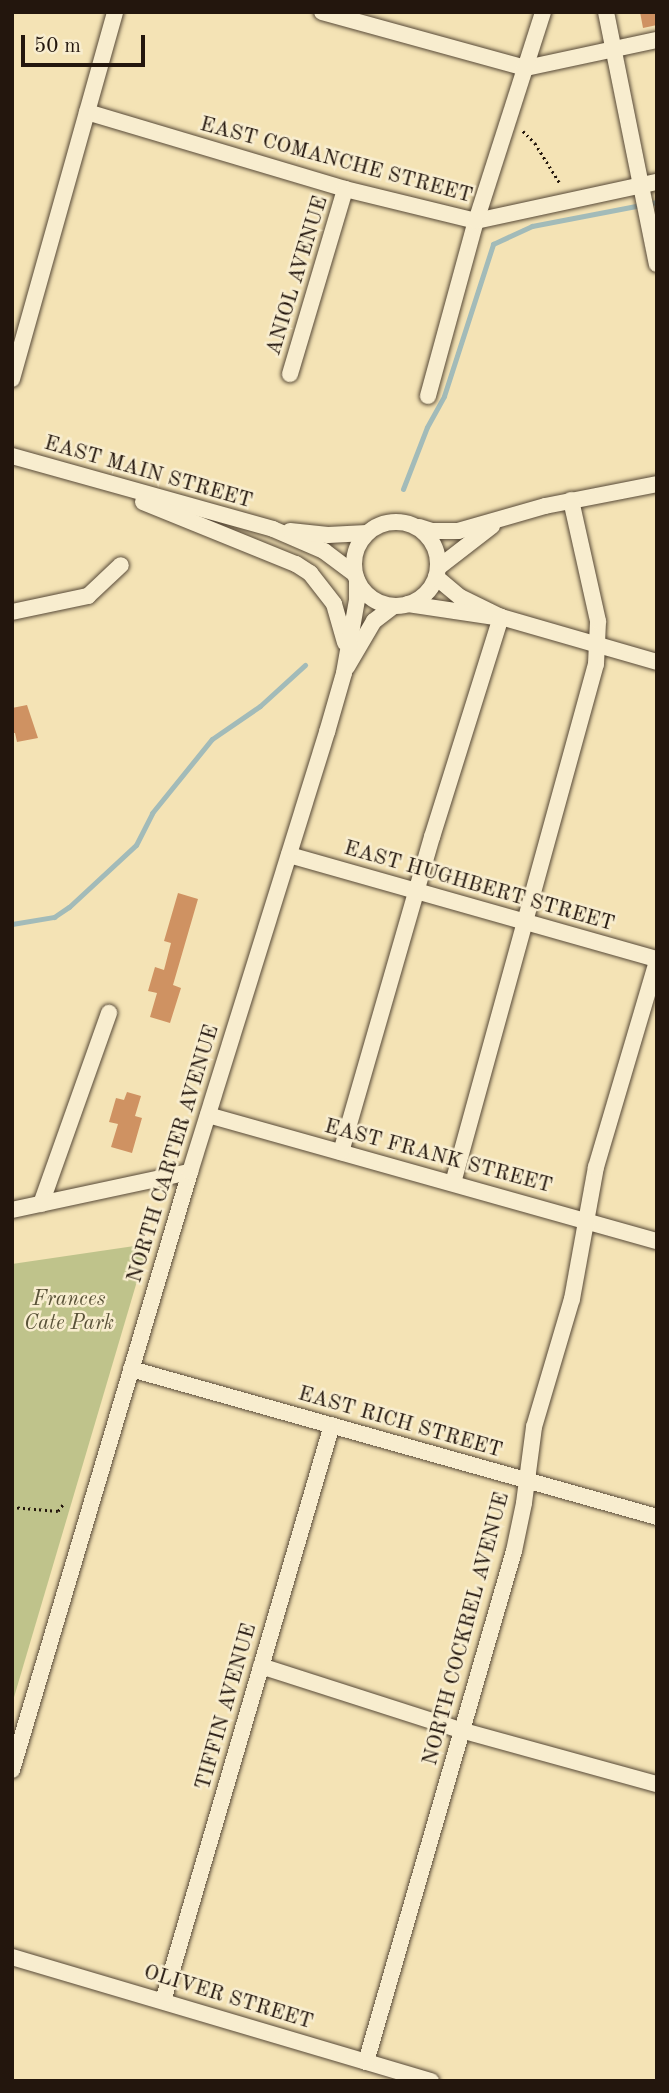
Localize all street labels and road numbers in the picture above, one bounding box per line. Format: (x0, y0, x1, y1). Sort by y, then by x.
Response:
street label: EAST COMANCHE STREET (197, 112, 475, 210)
street label: ANIOL AVENUE (262, 193, 334, 359)
street label: EAST MAIN STREET (41, 431, 255, 515)
street label: EAST HUGHBERT STREET (341, 836, 617, 938)
street label: NORTH CARTER AVENUE (123, 1022, 225, 1286)
street label: EAST FRANK STREET (321, 1114, 555, 1200)
street label: EAST RICH STREET (295, 1382, 505, 1464)
street label: NORTH COCKREL AVENUE (418, 1490, 516, 1768)
street label: TIFFIN AVENUE (191, 1621, 263, 1793)
street label: OLIVER STREET (140, 1960, 316, 2036)

